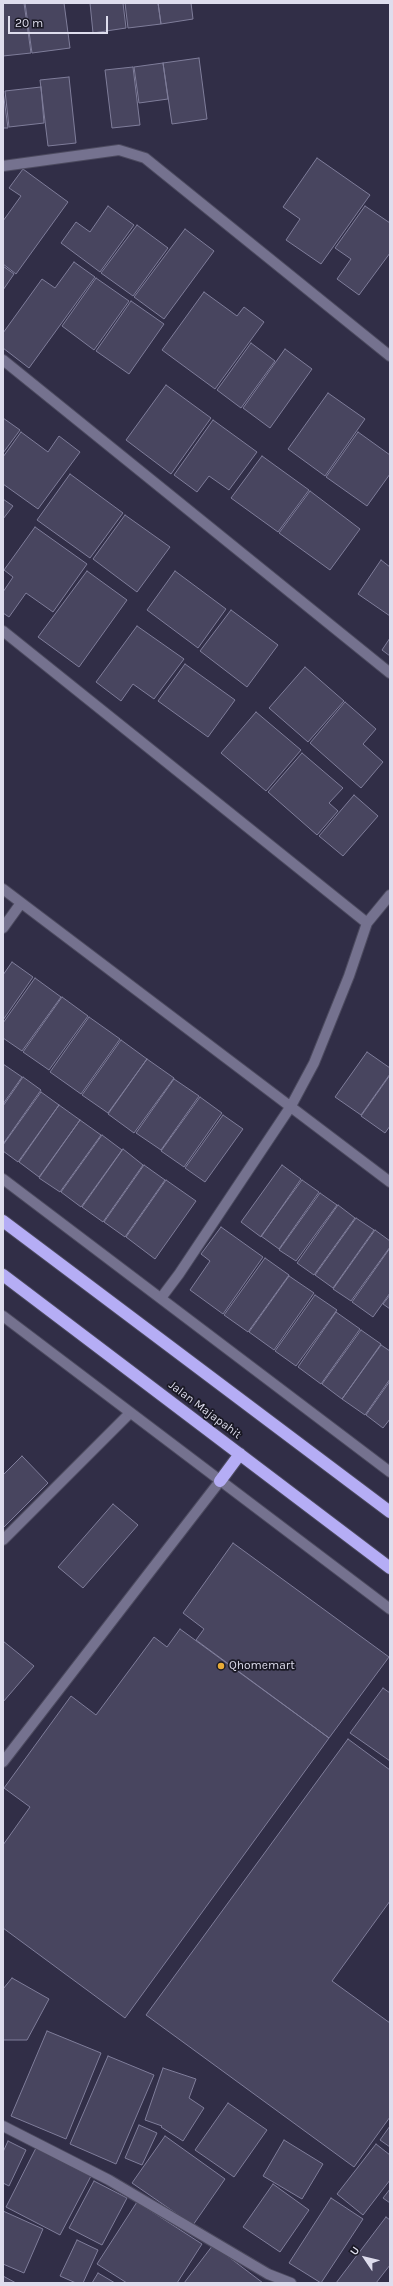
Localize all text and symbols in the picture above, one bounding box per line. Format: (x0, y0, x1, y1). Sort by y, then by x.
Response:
scale bar (10, 8, 110, 34)
text: 20 m (15, 16, 43, 30)
street label: Jalan Majapahit (166, 1378, 244, 1442)
place label: Qhomemart (229, 1659, 295, 1673)
marker: Qhomemart (216, 1661, 226, 1671)
north arrow (345, 2238, 385, 2278)
text: U (347, 2244, 362, 2258)

